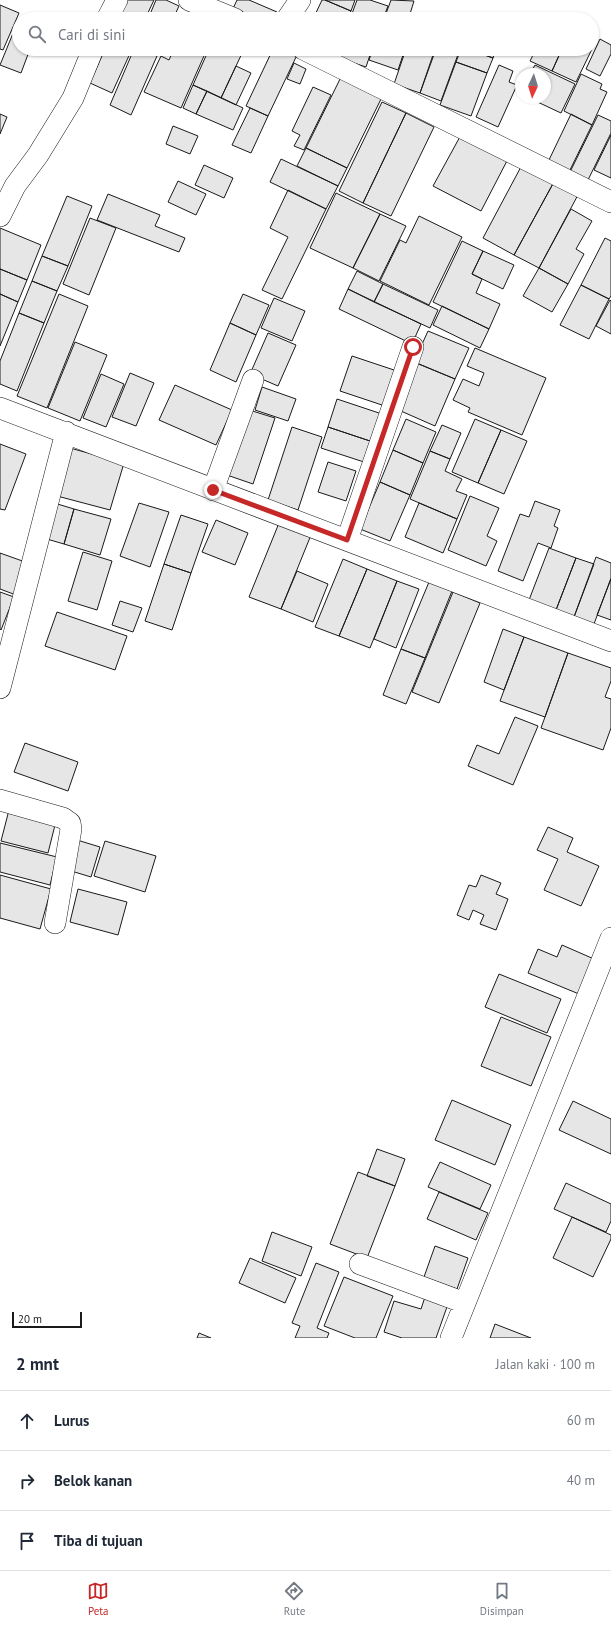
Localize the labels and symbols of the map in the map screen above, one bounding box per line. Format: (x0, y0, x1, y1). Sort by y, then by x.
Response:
north arrow (515, 68, 551, 104)
route start (404, 338, 422, 356)
route end (204, 481, 222, 499)
scale bar (12, 1310, 82, 1329)

